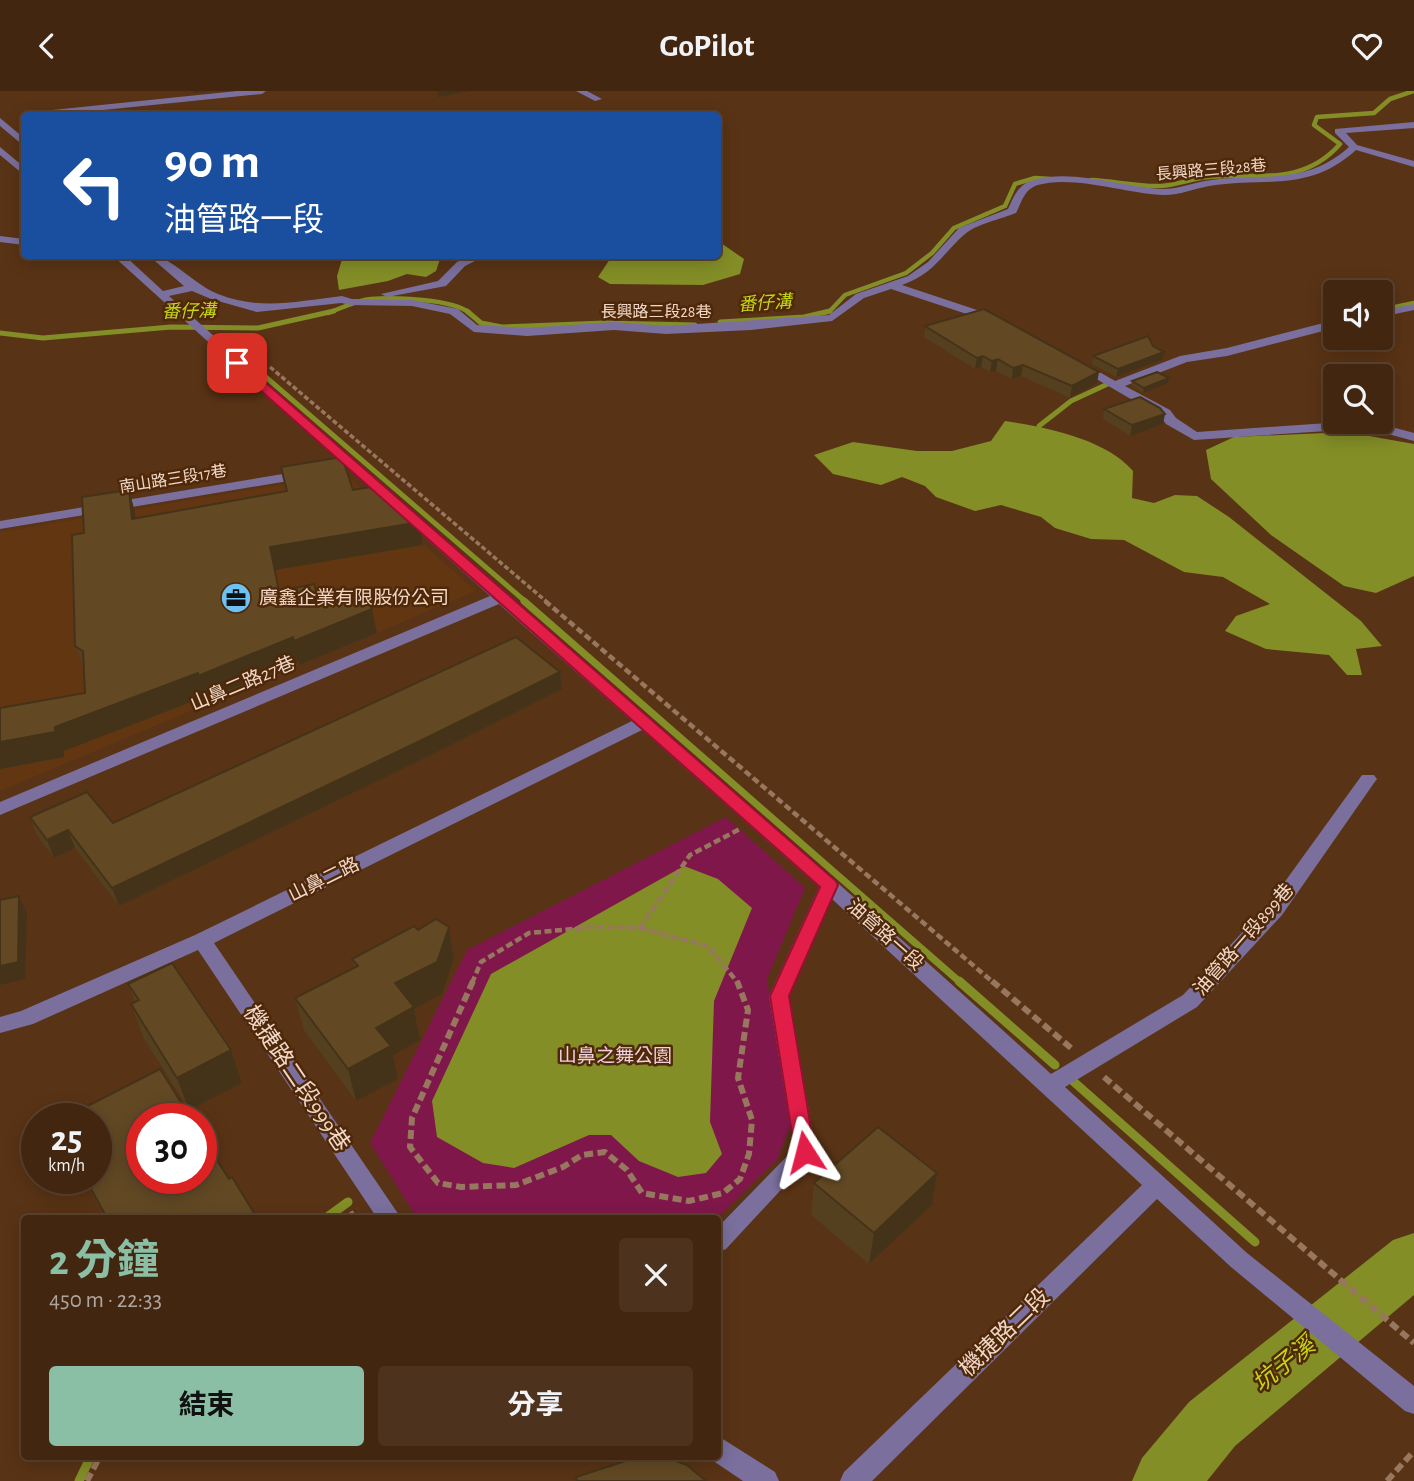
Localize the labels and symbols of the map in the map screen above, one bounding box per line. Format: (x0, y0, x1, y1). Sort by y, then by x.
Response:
street label: 長興路三段28巷 (1155, 156, 1267, 183)
water label: 番仔溝 (737, 291, 796, 315)
water label: 番仔溝 (162, 300, 219, 321)
street label: 長興路三段28巷 (601, 303, 711, 320)
pin (207, 333, 267, 393)
street label: 南山路三段17巷 (118, 462, 228, 495)
office icon: 廣鑫企業有限股份公司 (219, 581, 253, 615)
place label: 廣鑫企業有限股份公司 (259, 587, 449, 608)
street label: 山鼻二路27巷 (187, 652, 298, 715)
street label: 山鼻二路 (285, 853, 362, 905)
street label: 油管路一段899巷 (1189, 879, 1297, 999)
street label: 油管路一段 (843, 895, 928, 974)
street label: 機捷路二段999巷 (239, 1001, 355, 1156)
park label: 山鼻之舞公園 (558, 1045, 672, 1066)
speed limit sign: 30 (126, 1103, 217, 1194)
position arrow (768, 1115, 842, 1189)
street label: 機捷路二段 (954, 1283, 1054, 1381)
water label: 坑子溪 (1247, 1330, 1322, 1397)

